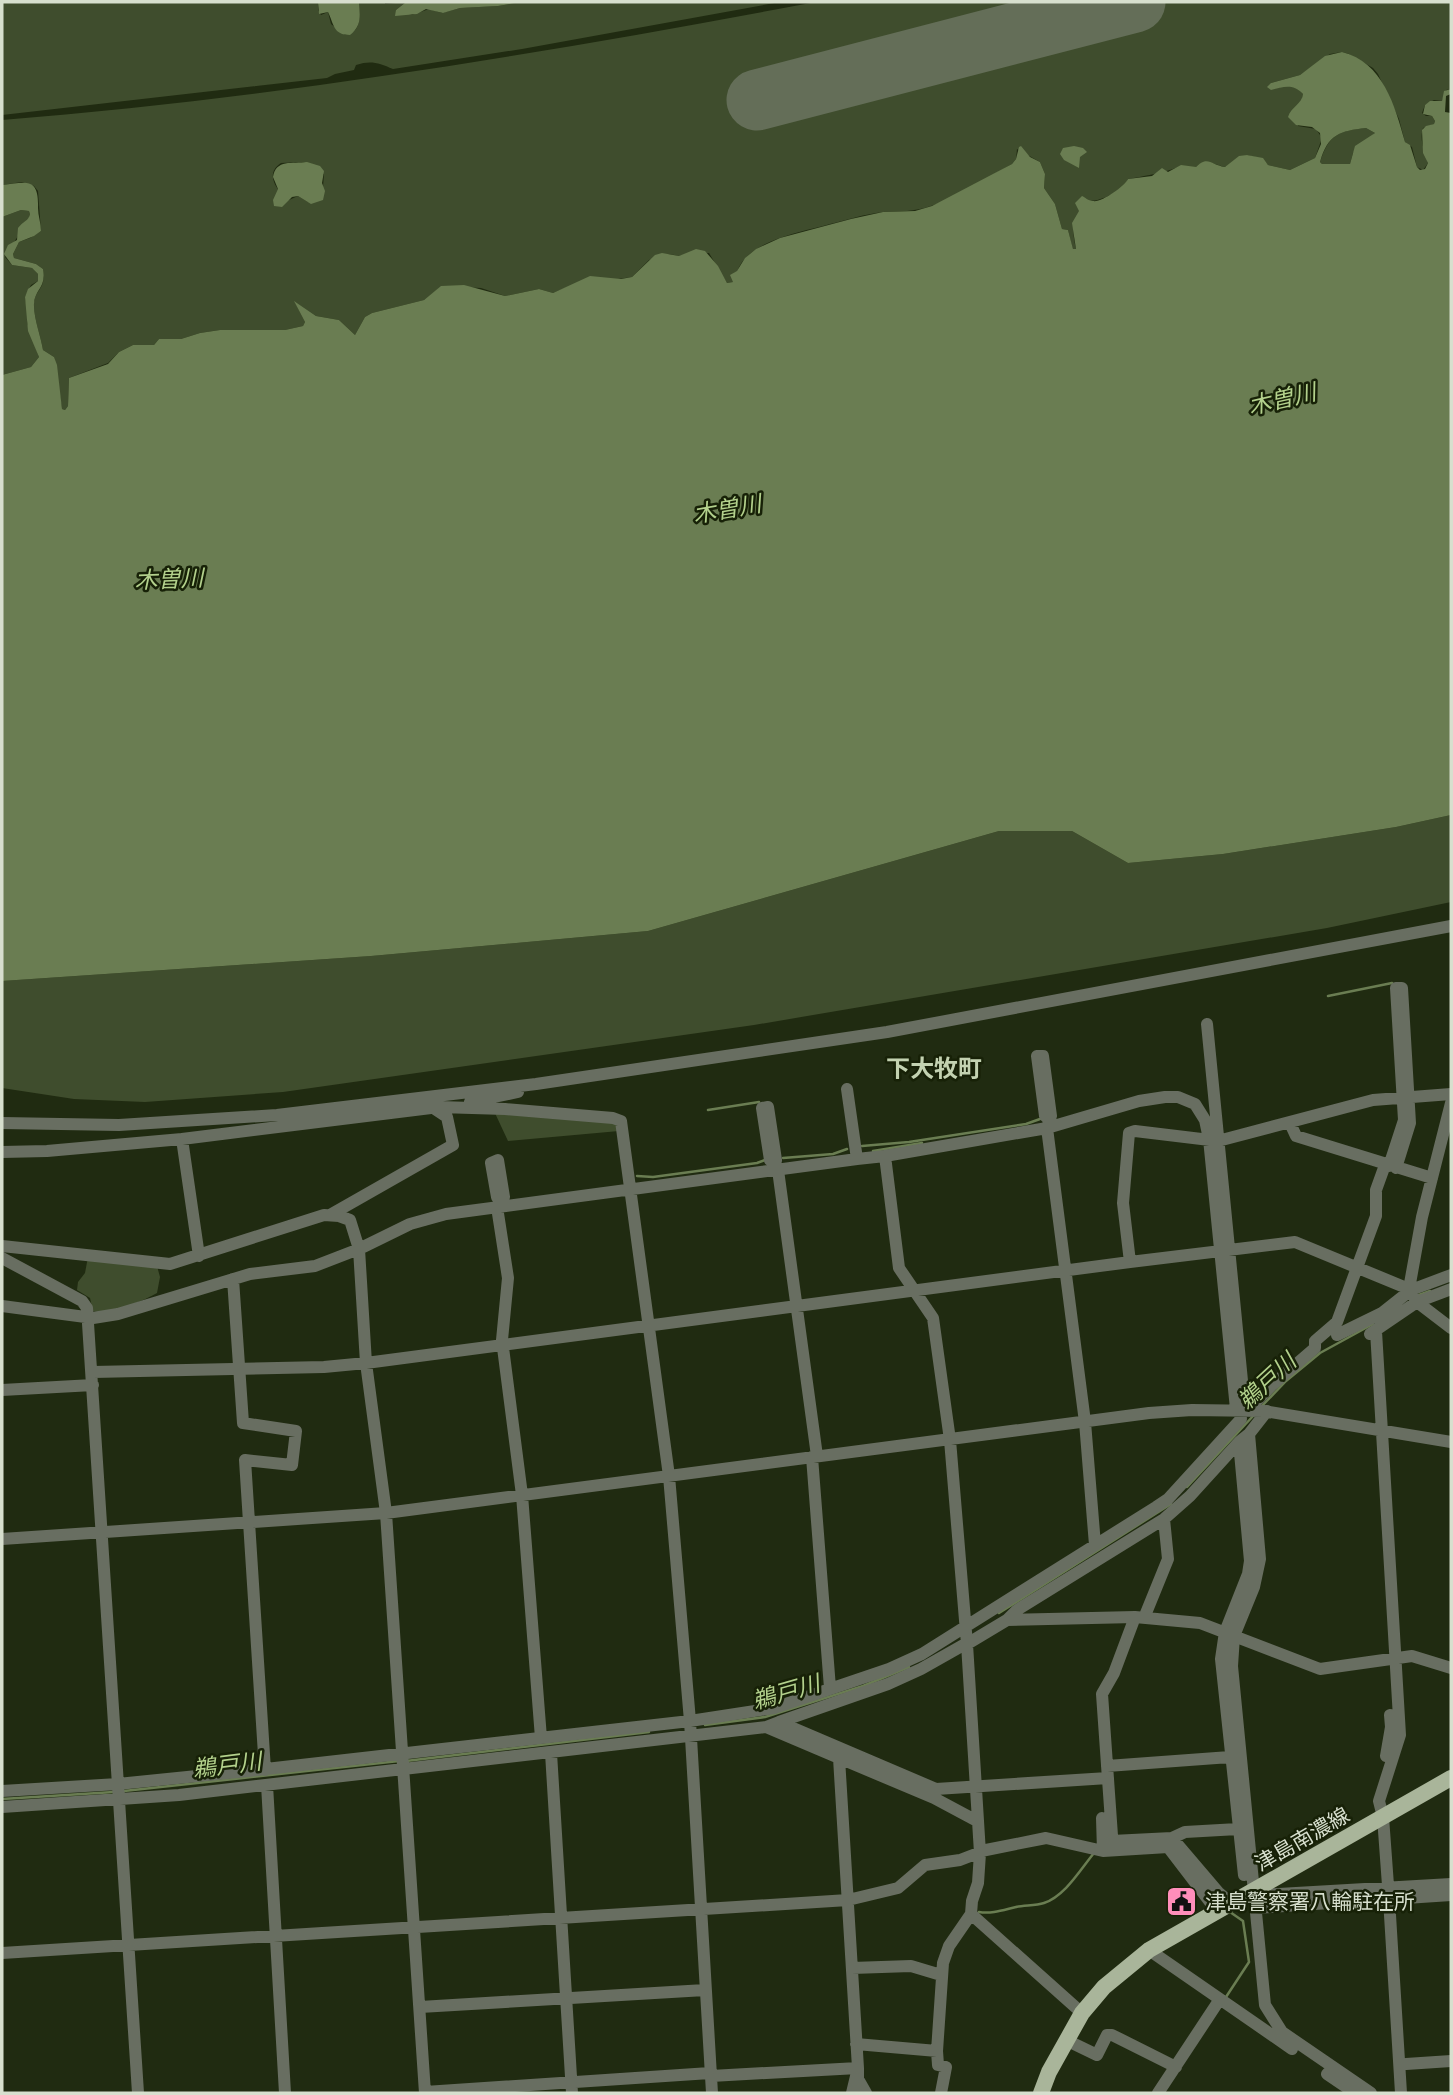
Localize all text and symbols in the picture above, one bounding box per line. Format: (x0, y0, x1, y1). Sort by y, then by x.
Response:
water label: 木曽川 (1245, 377, 1322, 420)
water label: 木曽川 (691, 489, 766, 529)
water label: 木曽川 (134, 564, 207, 594)
district label: 下大牧町 (886, 1055, 982, 1083)
water label: 鵜戸川 (1232, 1345, 1304, 1415)
water label: 鵜戸川 (749, 1668, 826, 1715)
water label: 鵜戸川 (191, 1747, 266, 1783)
street label: 津島南濃線 (1250, 1802, 1354, 1876)
public building icon: 津島警察署八輪駐在所 (1165, 1884, 1199, 1918)
place label: 津島警察署八輪駐在所 (1205, 1889, 1415, 1914)

